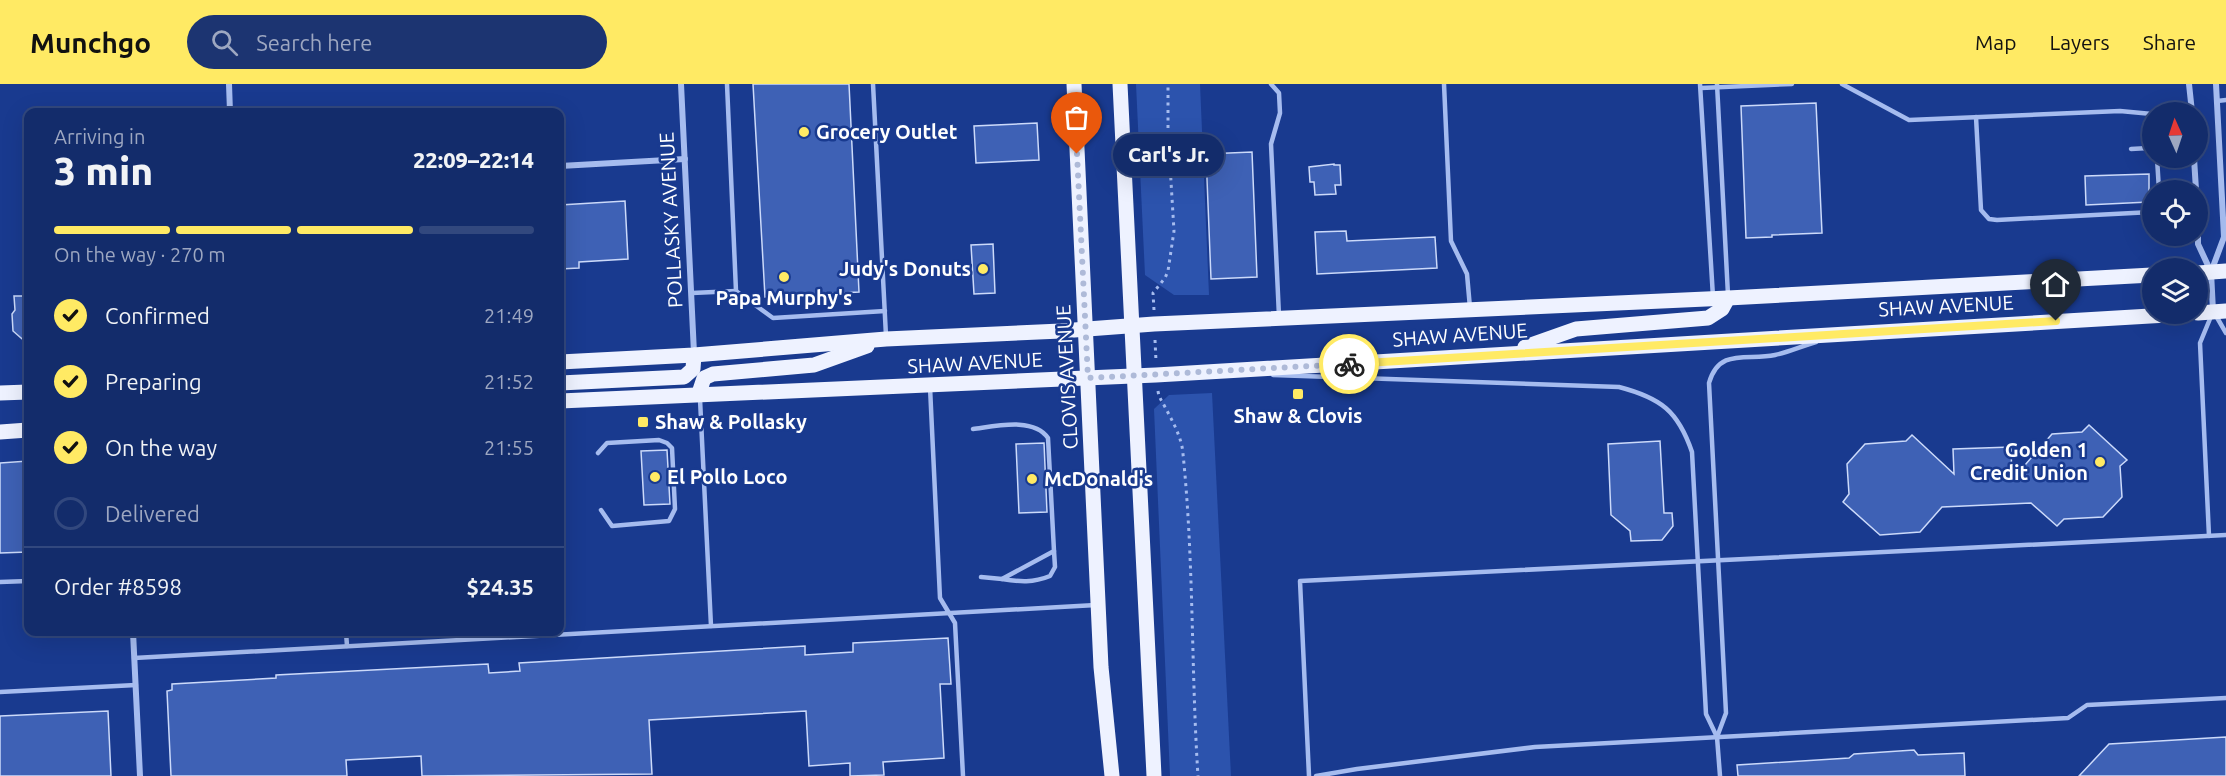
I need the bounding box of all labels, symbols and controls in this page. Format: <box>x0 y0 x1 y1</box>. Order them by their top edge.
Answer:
search box <box>187 15 607 69</box>
icon: search <box>208 26 241 59</box>
text: Munchgo <box>30 27 151 58</box>
text: Search here <box>256 30 372 55</box>
text: Map <box>1975 30 2016 54</box>
text: Layers <box>2049 30 2110 54</box>
text: Share <box>2143 30 2196 54</box>
pin <box>1051 92 1102 154</box>
icon: bag <box>1060 101 1093 134</box>
north arrow <box>2142 102 2208 168</box>
map controls <box>2142 102 2208 324</box>
place label: Grocery Outlet <box>816 120 958 143</box>
text: Arriving in <box>54 125 145 148</box>
marker: Grocery Outlet <box>797 125 811 139</box>
street label: POLLASKY AVENUE <box>654 132 687 309</box>
callout: Carl's Jr. <box>1113 133 1224 175</box>
text: Carl's Jr. <box>1128 143 1209 166</box>
text: 22:09–22:14 <box>413 147 534 172</box>
text: 3 min <box>54 149 153 192</box>
button: locate <box>2142 180 2208 246</box>
text: On the way · 270 m <box>54 243 226 266</box>
place label: Judy's Donuts <box>839 257 971 280</box>
button: layers <box>2142 258 2208 324</box>
pin <box>2030 259 2081 321</box>
marker: Judy's Donuts <box>976 262 990 276</box>
icon: home <box>2039 268 2072 301</box>
marker: Papa Murphy's <box>777 270 791 284</box>
place label: Papa Murphy's <box>716 286 852 309</box>
street label: SHAW AVENUE <box>1878 290 2014 321</box>
icon: check <box>54 299 87 332</box>
text: Confirmed <box>105 303 210 328</box>
text: 21:49 <box>484 304 534 327</box>
street label: CLOVIS AVENUE <box>1051 304 1082 450</box>
street label: SHAW AVENUE <box>1392 318 1528 351</box>
courier <box>1319 334 1379 394</box>
street label: SHAW AVENUE <box>907 347 1043 378</box>
icon: bike <box>1333 348 1366 381</box>
icon: check <box>54 365 87 398</box>
text: Preparing <box>105 369 202 394</box>
text: 21:52 <box>484 370 534 393</box>
marker: Shaw & Clovis <box>1291 387 1305 401</box>
place label: Shaw & Clovis <box>1233 404 1363 427</box>
place label: Shaw & Pollasky <box>655 410 807 433</box>
marker: Shaw & Pollasky <box>636 415 650 429</box>
icon: check <box>54 431 87 464</box>
text: On the way <box>105 435 217 460</box>
text: 21:55 <box>484 436 534 459</box>
place label: Golden 1 Credit Union <box>1970 438 2088 484</box>
marker: Golden 1 Credit Union <box>2093 455 2107 469</box>
place label: El Pollo Loco <box>667 465 788 488</box>
place label: McDonald's <box>1044 467 1153 490</box>
marker: El Pollo Loco <box>648 470 662 484</box>
marker: McDonald's <box>1025 472 1039 486</box>
text: Delivered <box>105 501 200 526</box>
text: Order #8598 <box>54 574 182 599</box>
text: $24.35 <box>467 574 534 599</box>

